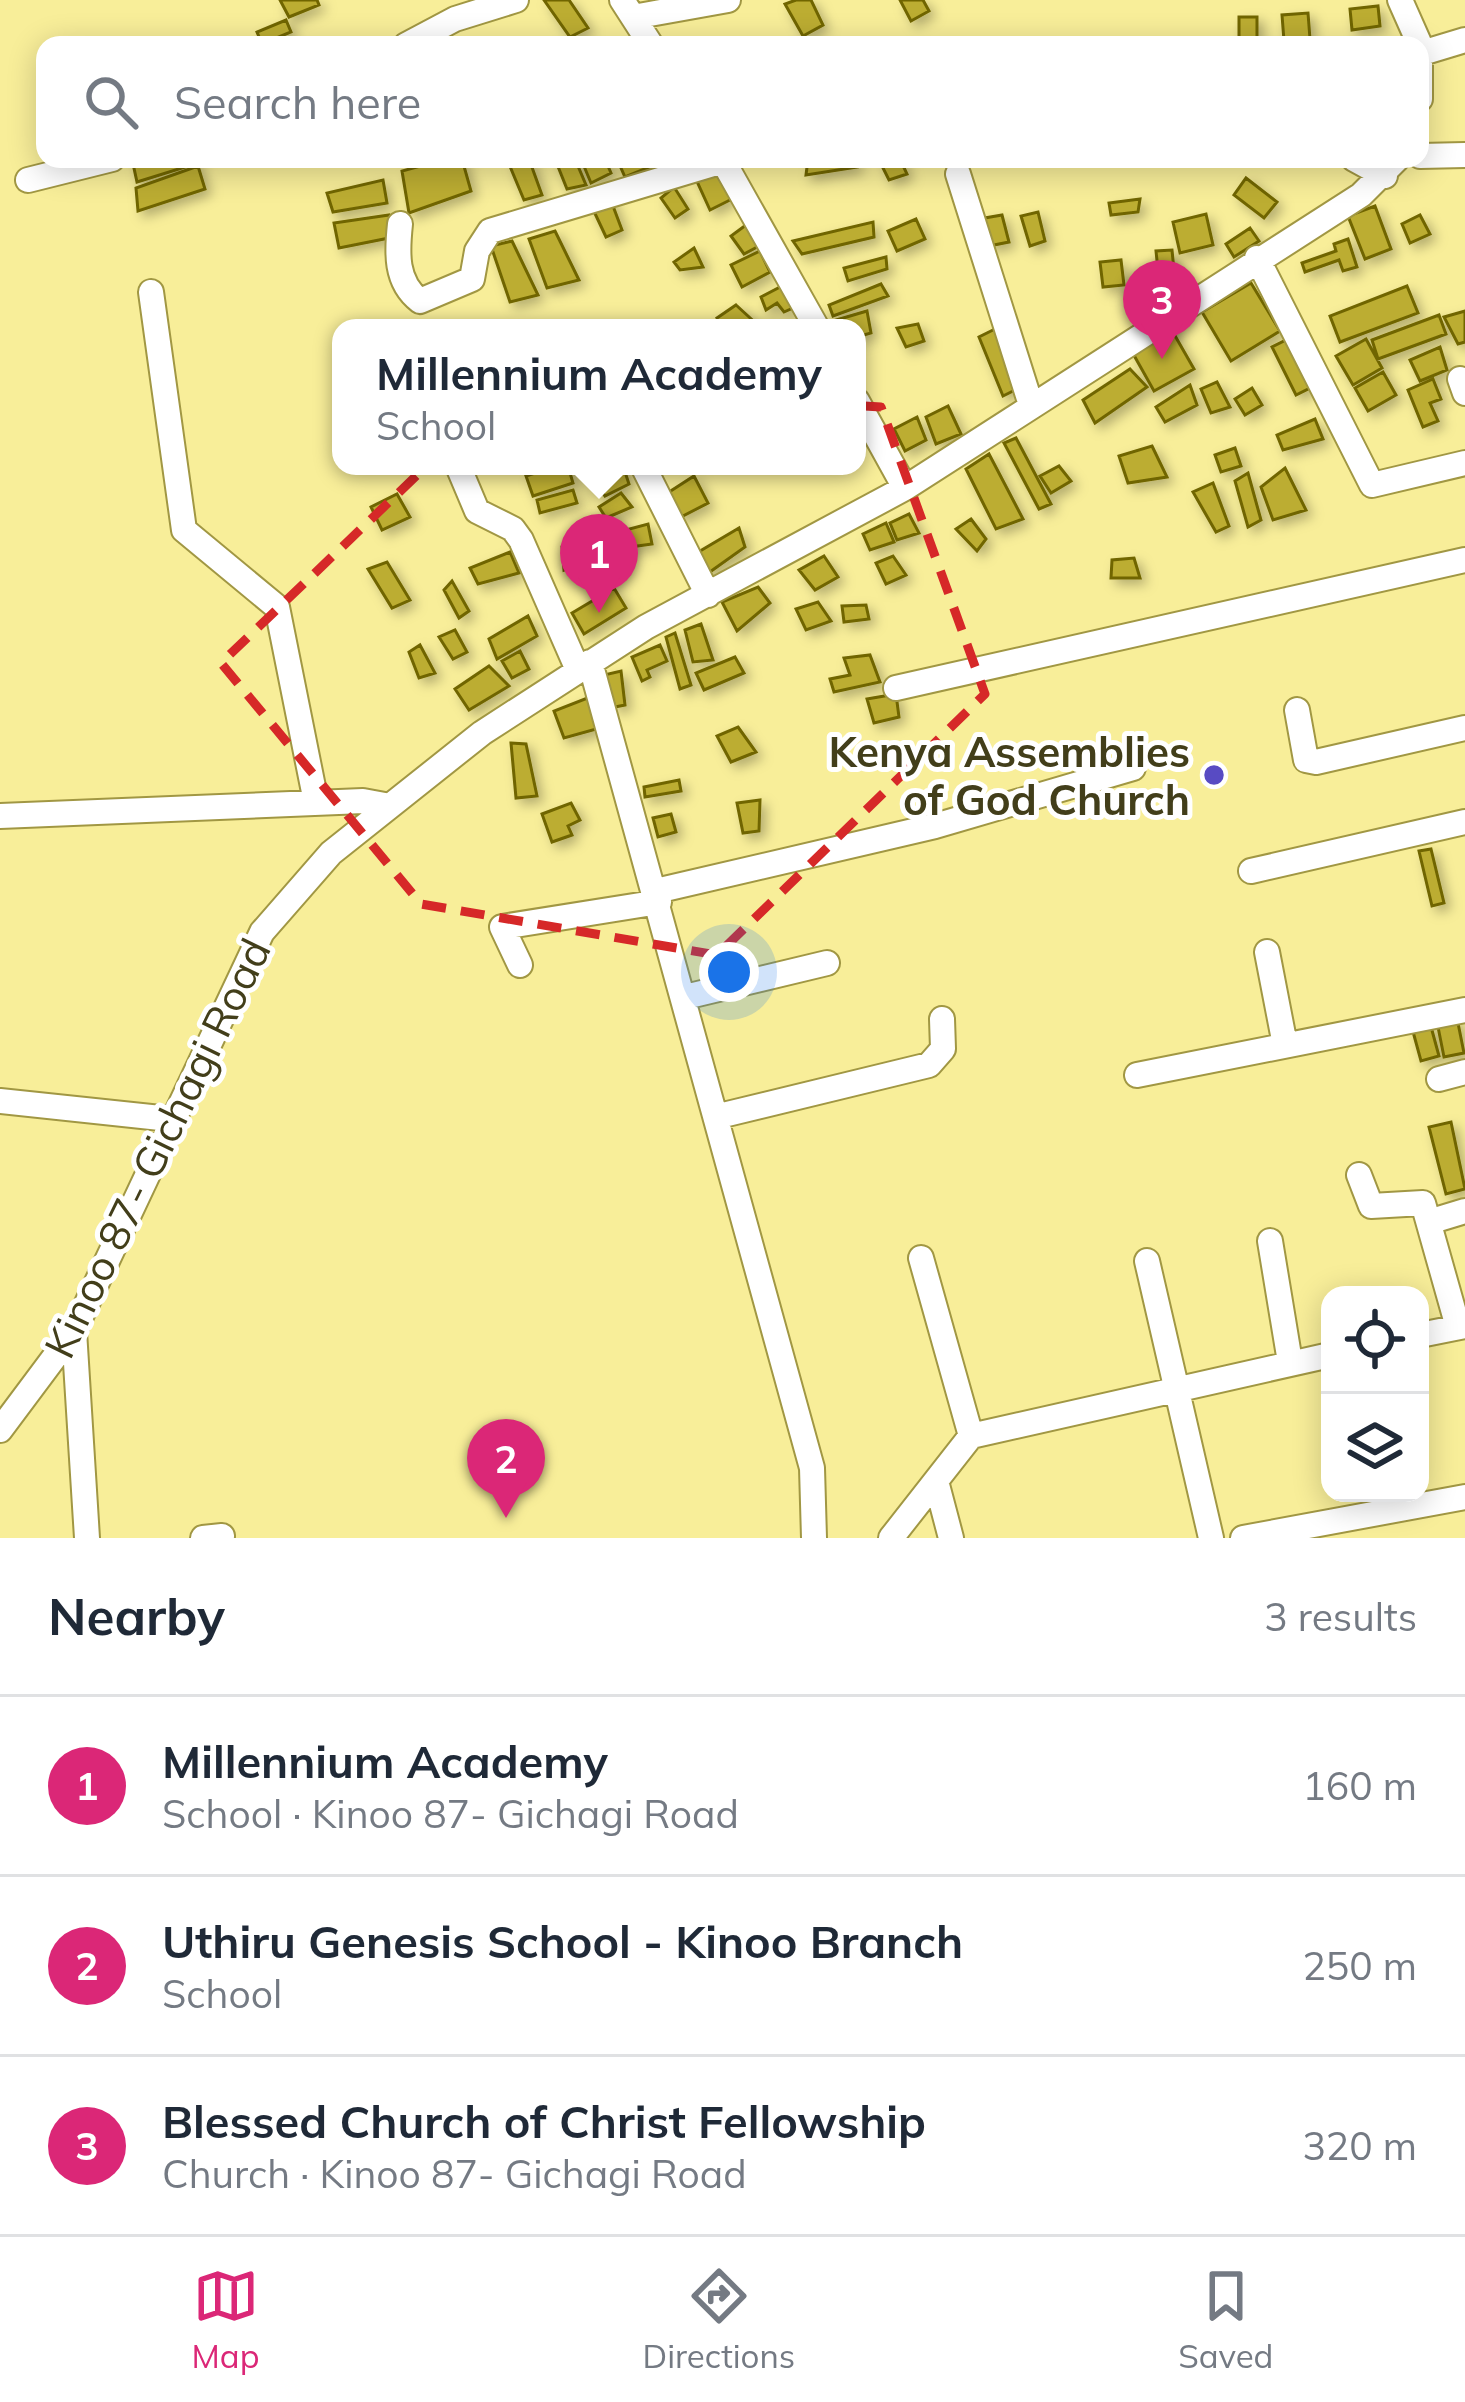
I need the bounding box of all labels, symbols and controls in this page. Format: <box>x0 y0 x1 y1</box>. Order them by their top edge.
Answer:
search box <box>36 36 1429 168</box>
icon: search <box>78 69 144 135</box>
text: Search here <box>174 74 421 130</box>
pin: 3 <box>1123 260 1201 359</box>
popup <box>332 319 866 475</box>
text: Millennium Academy <box>376 345 822 401</box>
text: School <box>376 401 496 450</box>
pin: 1 <box>560 514 638 613</box>
place label: Kenya Assemblies of God Church <box>828 725 1190 826</box>
marker: Kenya Assemblies of God Church <box>1201 762 1227 788</box>
street label: Kinoo 87- Gichagi Road <box>32 930 282 1366</box>
your location <box>699 942 759 1002</box>
map controls <box>1321 1286 1429 1502</box>
button: locate <box>1321 1286 1429 1394</box>
button: layers <box>1321 1394 1429 1502</box>
pin: 2 <box>467 1419 545 1518</box>
text: Nearby <box>48 1584 225 1648</box>
text: 3 results <box>1264 1592 1417 1641</box>
text: Millennium Academy <box>162 1733 608 1789</box>
text: 1 <box>75 1761 99 1810</box>
text: 160 m <box>1302 1761 1417 1810</box>
text: School · Kinoo 87- Gichagi Road <box>162 1789 739 1838</box>
text: Uthiru Genesis School - Kinoo Branch <box>162 1913 963 1969</box>
text: 2 <box>75 1941 99 1990</box>
text: 250 m <box>1302 1941 1417 1990</box>
text: School <box>162 1969 282 2018</box>
text: Blessed Church of Christ Fellowship <box>162 2093 926 2149</box>
text: 3 <box>75 2121 99 2170</box>
text: 320 m <box>1302 2121 1417 2170</box>
text: Church · Kinoo 87- Gichagi Road <box>162 2149 747 2198</box>
tab: Map <box>192 2263 259 2376</box>
tab: Directions <box>643 2263 795 2376</box>
tab: Saved <box>1178 2263 1273 2376</box>

